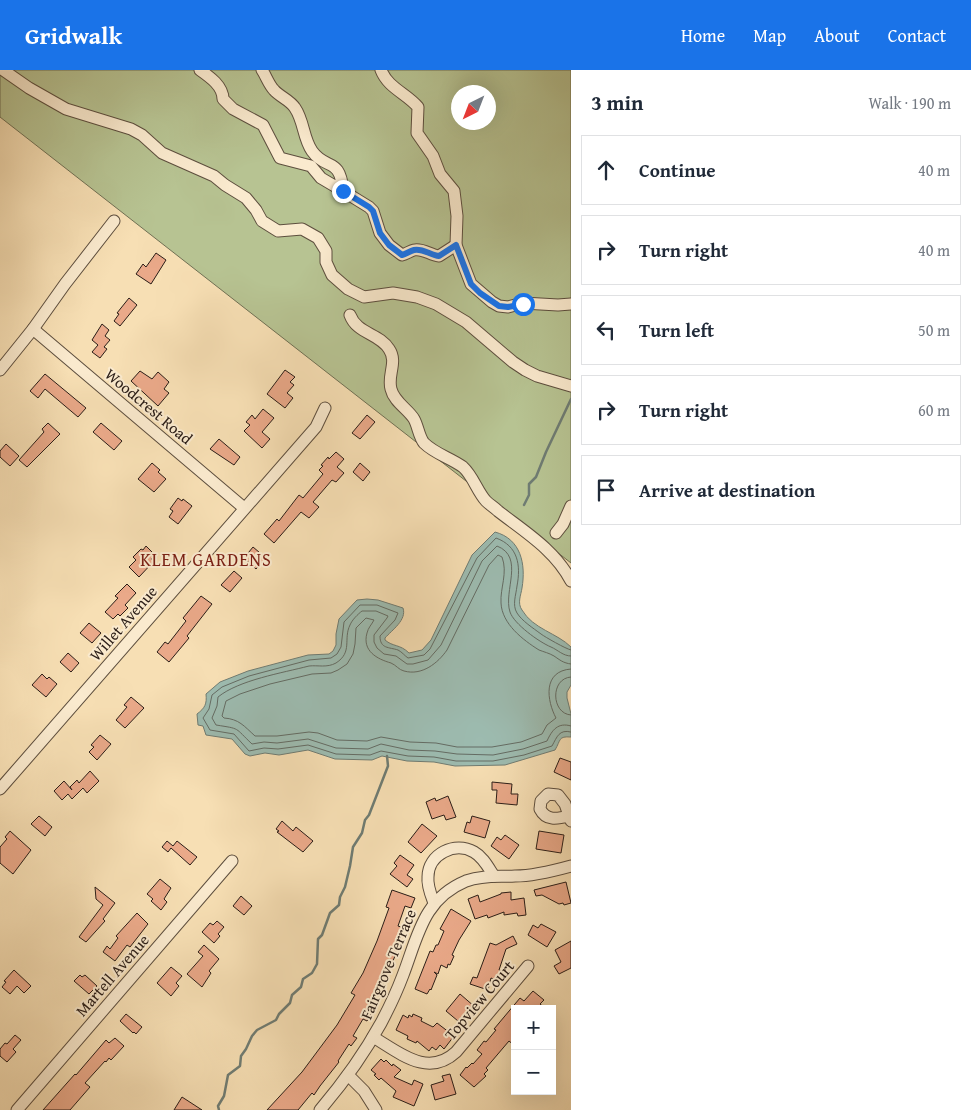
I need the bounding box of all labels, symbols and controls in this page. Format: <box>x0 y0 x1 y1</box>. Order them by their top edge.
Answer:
text: Gridwalk <box>25 18 122 53</box>
text: Home <box>681 22 725 49</box>
text: Map <box>753 22 786 49</box>
text: About <box>814 22 860 49</box>
text: Contact <box>888 22 946 49</box>
north arrow <box>451 85 496 130</box>
text: 3 min <box>591 87 643 118</box>
text: Walk · 190 m <box>868 91 951 115</box>
icon: ahead <box>592 156 620 184</box>
text: Continue <box>639 156 716 184</box>
text: 40 m <box>918 158 950 182</box>
route end <box>332 180 355 203</box>
icon: right <box>592 236 620 264</box>
text: Turn right <box>639 236 728 264</box>
text: 40 m <box>918 238 950 262</box>
route start <box>512 293 535 316</box>
icon: left <box>592 316 620 344</box>
text: Turn left <box>639 316 714 344</box>
text: 50 m <box>918 318 950 342</box>
street label: Woodcrest Road <box>100 362 198 450</box>
icon: right <box>592 396 620 424</box>
text: Turn right <box>639 396 728 424</box>
text: 60 m <box>918 398 950 422</box>
icon: arrive <box>592 476 620 504</box>
text: Arrive at destination <box>639 476 815 504</box>
district label: KLEM GARDENS <box>140 546 272 573</box>
street label: Willet Avenue <box>83 580 163 666</box>
street label: Fairgrove Terrace <box>354 905 422 1023</box>
street label: Martell Avenue <box>69 929 155 1021</box>
street label: Topview Court <box>438 955 520 1045</box>
map controls <box>511 1005 556 1095</box>
button: + <box>511 1005 556 1050</box>
button: − <box>511 1050 556 1095</box>

